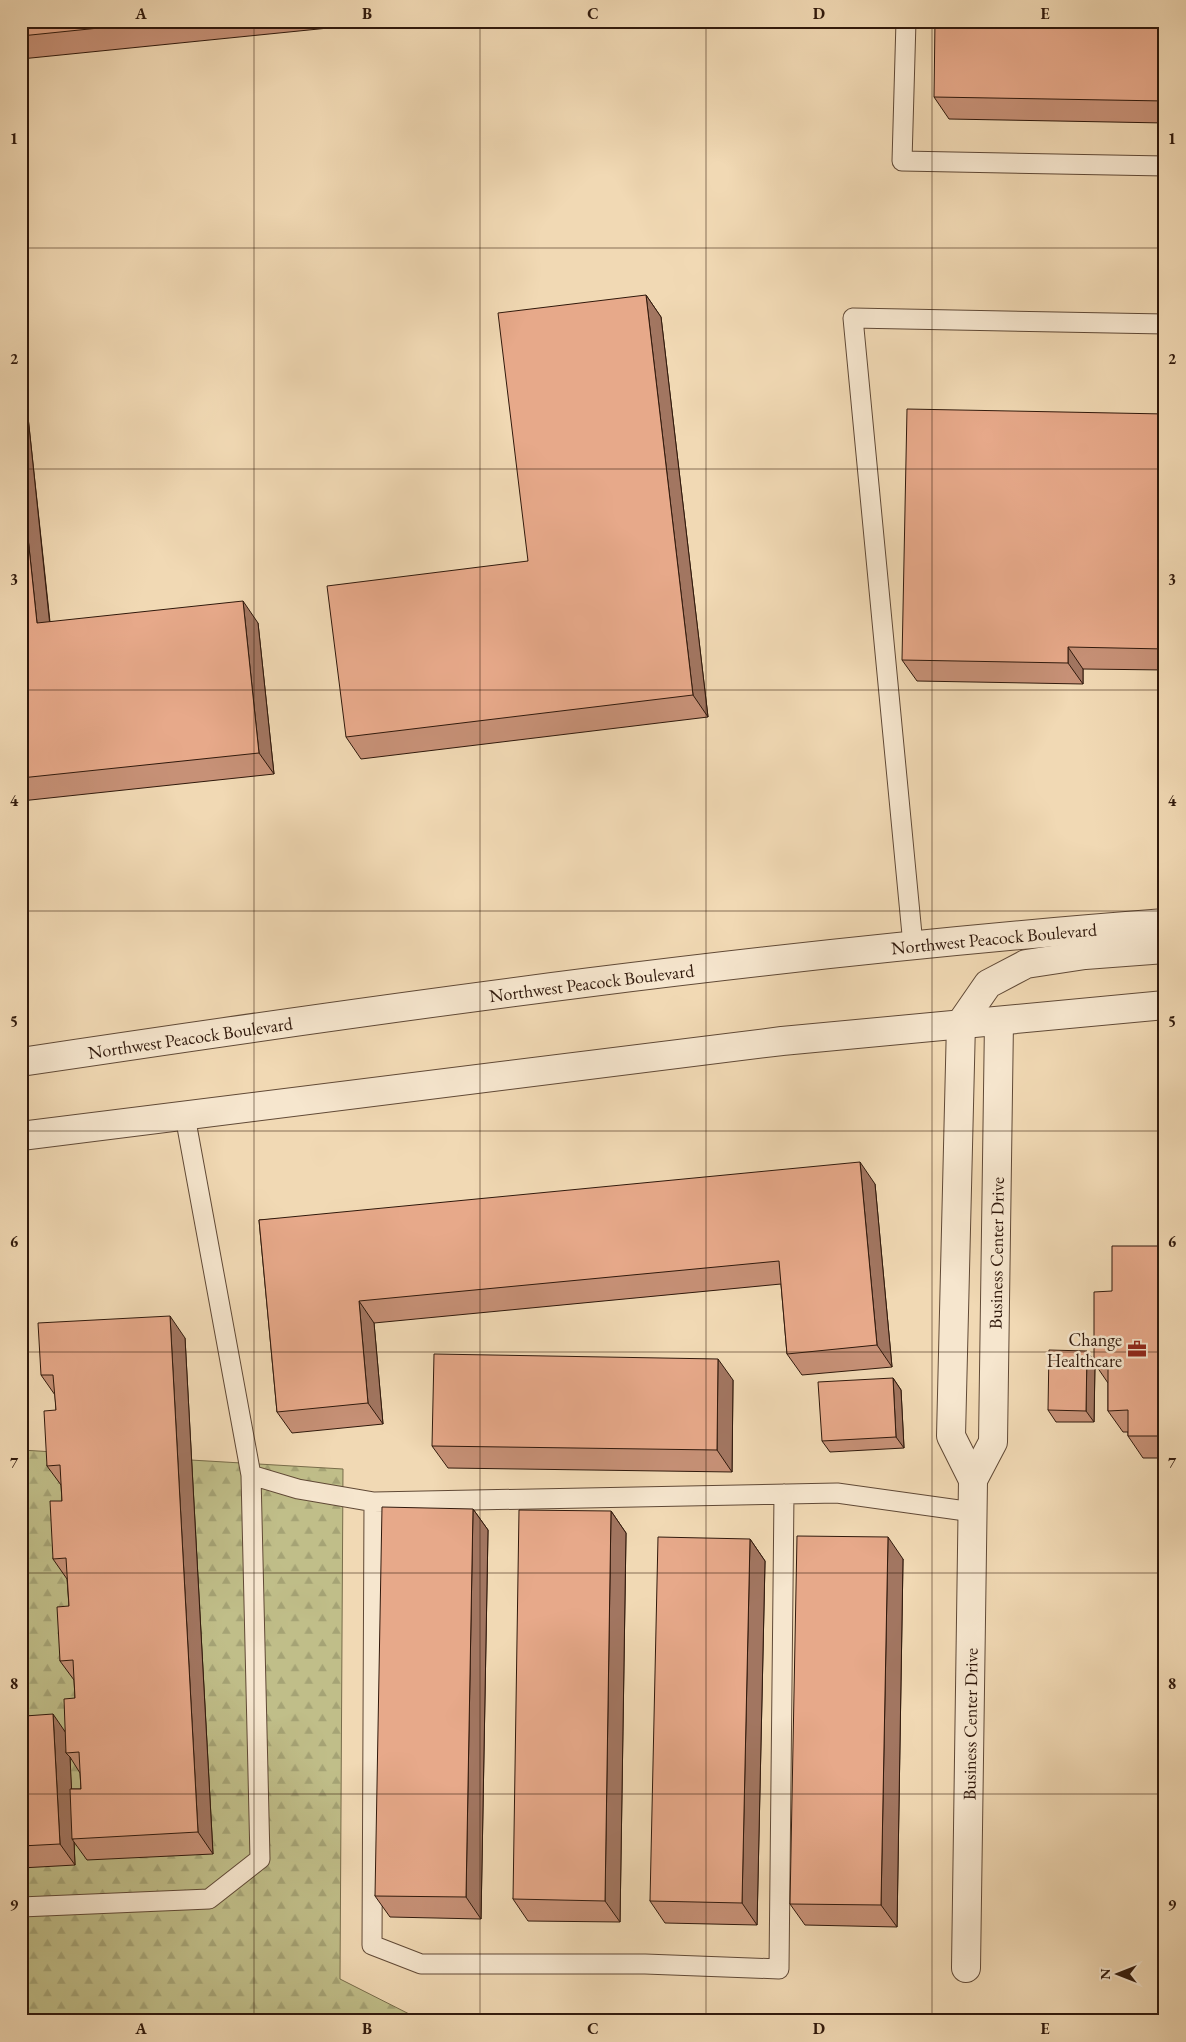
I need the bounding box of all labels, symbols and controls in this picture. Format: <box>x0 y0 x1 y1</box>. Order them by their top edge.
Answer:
text: A <box>134 3 147 24</box>
text: B <box>362 3 372 24</box>
text: C <box>587 3 599 24</box>
text: D <box>813 3 825 24</box>
text: E <box>1040 3 1050 24</box>
text: 1 <box>10 128 18 149</box>
text: 1 <box>1168 128 1176 149</box>
text: 2 <box>10 348 19 369</box>
text: 2 <box>1168 348 1177 369</box>
text: 3 <box>10 569 18 590</box>
text: 3 <box>1168 569 1176 590</box>
text: 4 <box>10 790 19 811</box>
text: 4 <box>1168 790 1177 811</box>
street label: Northwest Peacock Boulevard <box>890 917 1099 959</box>
street label: Northwest Peacock Boulevard <box>487 958 696 1007</box>
text: 5 <box>10 1011 18 1032</box>
street label: Northwest Peacock Boulevard <box>86 1011 295 1063</box>
text: 5 <box>1168 1011 1176 1032</box>
street label: Business Center Drive <box>983 1177 1008 1329</box>
text: 6 <box>10 1231 19 1252</box>
text: 6 <box>1168 1231 1177 1252</box>
place label: Change Healthcare <box>1047 1328 1122 1372</box>
office icon: Change Healthcare <box>1126 1338 1148 1360</box>
text: 7 <box>10 1452 19 1473</box>
text: 7 <box>1168 1452 1177 1473</box>
street label: Business Center Drive <box>957 1648 982 1800</box>
text: 8 <box>10 1673 18 1694</box>
text: 8 <box>1168 1673 1176 1694</box>
text: 9 <box>10 1894 19 1915</box>
text: 9 <box>1168 1894 1177 1915</box>
north arrow <box>1094 1950 1144 2000</box>
text: N <box>1096 1968 1114 1980</box>
text: A <box>134 2018 147 2039</box>
text: B <box>362 2018 372 2039</box>
text: C <box>587 2018 599 2039</box>
text: D <box>813 2018 825 2039</box>
text: E <box>1040 2018 1050 2039</box>

